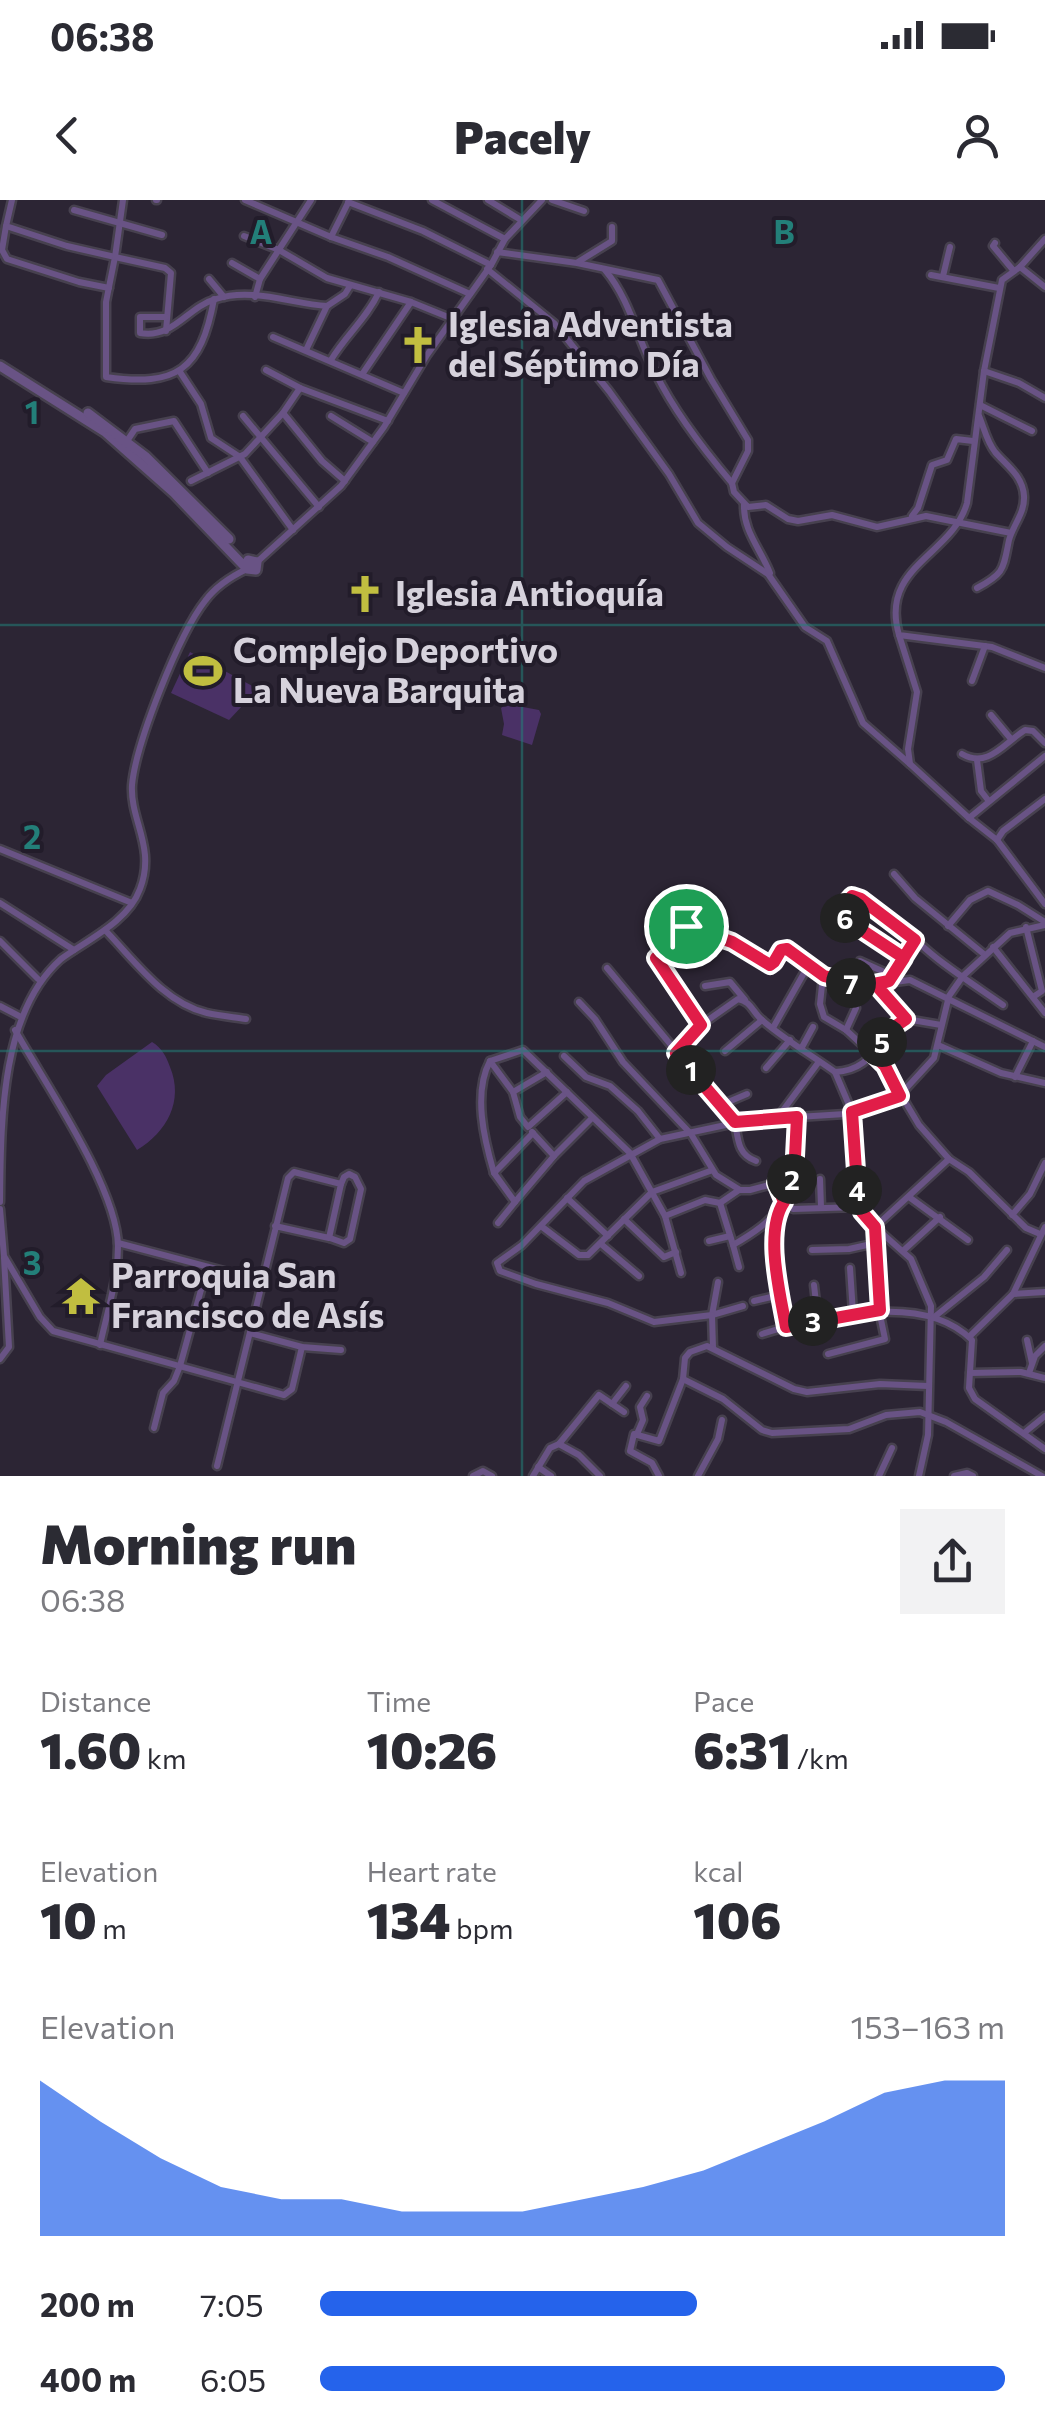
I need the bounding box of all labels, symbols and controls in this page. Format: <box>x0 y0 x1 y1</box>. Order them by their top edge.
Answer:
text: 06:38 <box>50 12 154 59</box>
icon: back <box>40 108 95 163</box>
text: Pacely <box>454 108 591 163</box>
icon: person <box>950 108 1005 163</box>
text: A <box>250 211 273 251</box>
text: B <box>773 211 795 251</box>
place label: Iglesia Adventista del Séptimo Día <box>448 301 733 384</box>
church icon: Iglesia Adventista del Séptimo Día <box>397 324 439 366</box>
text: 1 <box>25 391 39 431</box>
place label: Iglesia Antioquía <box>395 570 664 613</box>
church icon: Iglesia Antioquía <box>344 573 386 615</box>
place label: Complejo Deportivo La Nueva Barquita <box>233 627 558 710</box>
sports icon: Complejo Deportivo La Nueva Barquita <box>182 650 224 692</box>
text: 2 <box>23 816 41 856</box>
pin <box>644 884 729 969</box>
pin: 6 <box>820 893 870 943</box>
icon: arrive <box>659 899 714 954</box>
text: 6 <box>836 901 854 935</box>
pin: 7 <box>826 958 876 1008</box>
text: 7 <box>843 966 859 1000</box>
pin: 5 <box>857 1017 907 1067</box>
text: 5 <box>874 1025 890 1059</box>
pin: 1 <box>666 1045 716 1095</box>
text: 1 <box>685 1053 697 1087</box>
pin: 2 <box>767 1154 817 1204</box>
text: 2 <box>784 1162 800 1196</box>
pin: 4 <box>832 1165 882 1215</box>
text: 4 <box>848 1173 866 1207</box>
text: 3 <box>23 1242 41 1282</box>
place label: Parroquia San Francisco de Asís <box>111 1252 384 1335</box>
temple icon: Parroquia San Francisco de Asís <box>60 1275 102 1317</box>
pin: 3 <box>788 1296 838 1346</box>
text: 3 <box>805 1304 821 1338</box>
text: Morning run <box>40 1508 356 1575</box>
button: share <box>900 1509 1005 1614</box>
text: 06:38 <box>40 1579 126 1619</box>
text: Distance <box>40 1684 151 1718</box>
text: Time <box>367 1684 431 1718</box>
text: Pace <box>693 1684 754 1718</box>
text: 1.60 <box>40 1718 141 1779</box>
text: 10:26 <box>367 1718 497 1779</box>
text: 6:31 <box>693 1718 791 1779</box>
text: km <box>141 1741 186 1775</box>
text: /km <box>791 1741 849 1775</box>
text: Elevation <box>40 1854 158 1888</box>
text: Heart rate <box>367 1854 497 1888</box>
text: kcal <box>693 1854 743 1888</box>
text: 10 <box>40 1888 97 1949</box>
text: 134 <box>367 1888 451 1949</box>
text: 106 <box>693 1888 781 1949</box>
text: m <box>97 1911 127 1945</box>
text: bpm <box>451 1911 513 1945</box>
text: Elevation <box>40 2006 175 2046</box>
text: 153–163 m <box>851 2006 1005 2046</box>
text: 200 m <box>40 2284 135 2324</box>
text: 7:05 <box>200 2284 264 2324</box>
text: 400 m <box>40 2359 136 2399</box>
text: 6:05 <box>200 2359 266 2399</box>

